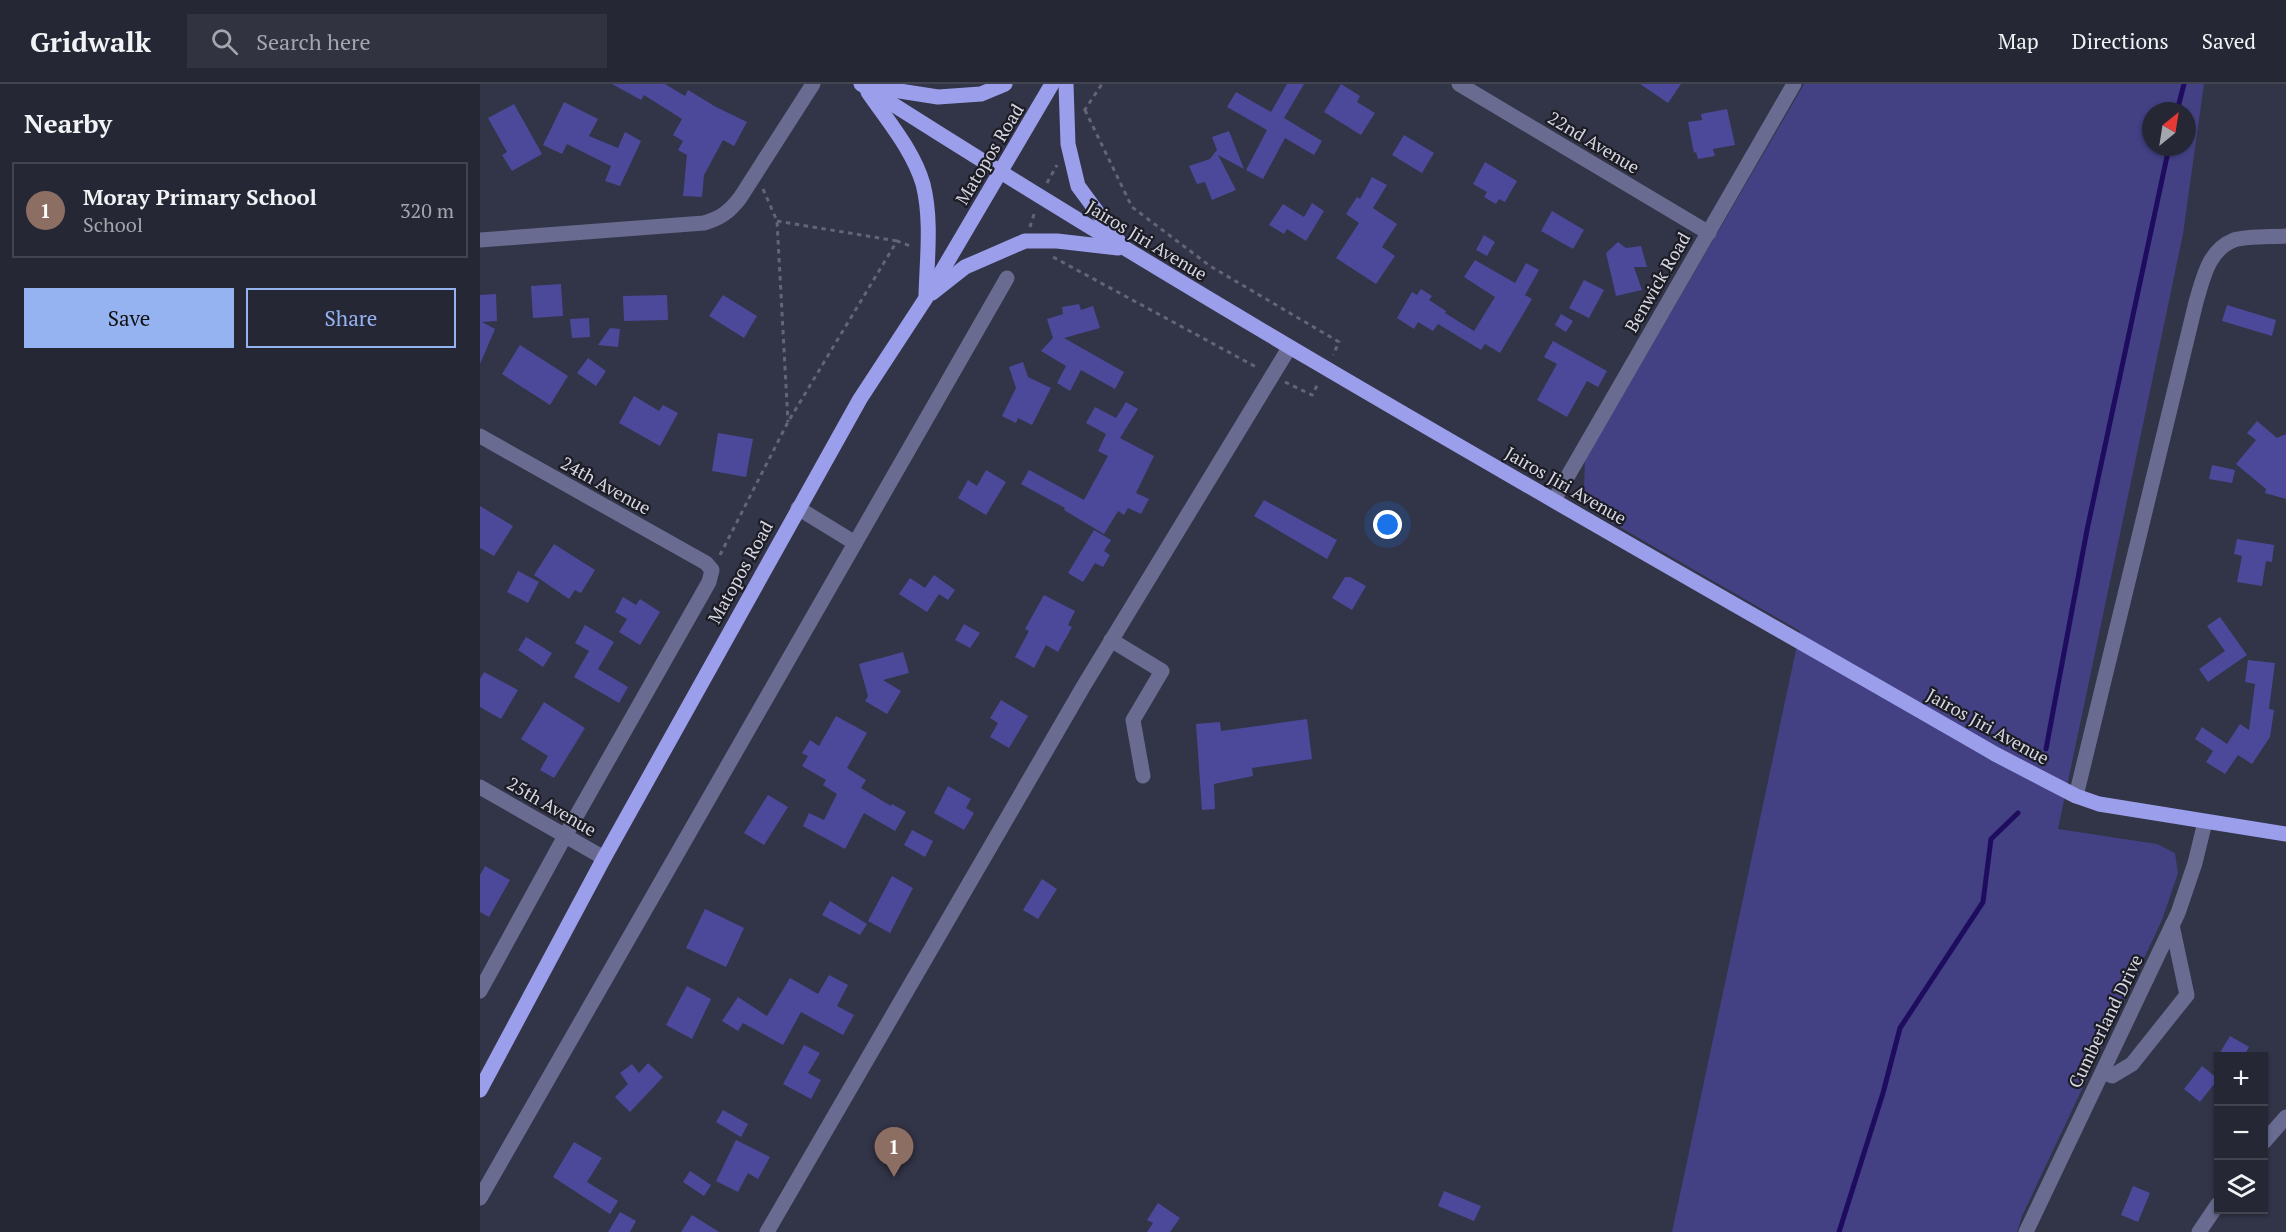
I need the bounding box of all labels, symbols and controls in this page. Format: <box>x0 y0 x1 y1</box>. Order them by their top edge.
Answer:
search box <box>187 14 607 68</box>
text: Gridwalk <box>30 23 151 60</box>
icon: search <box>208 25 241 58</box>
text: Search here <box>256 27 371 56</box>
text: Map <box>1998 27 2039 55</box>
text: Directions <box>2072 27 2169 55</box>
text: Saved <box>2202 27 2256 55</box>
street label: Matopos Road <box>949 99 1029 209</box>
north arrow <box>2142 102 2196 156</box>
street label: 22nd Avenue <box>1544 105 1644 179</box>
text: Nearby <box>24 106 112 140</box>
text: Moray Primary School <box>83 182 317 211</box>
street label: Jairos Jiri Avenue <box>1082 195 1212 285</box>
text: 1 <box>40 197 51 224</box>
text: 320 m <box>400 197 454 224</box>
text: School <box>83 211 143 238</box>
street label: Benwick Road <box>1619 228 1695 336</box>
button: Save <box>24 288 234 348</box>
button: Share <box>246 288 456 348</box>
street label: Jairos Jiri Avenue <box>1501 440 1631 530</box>
street label: 24th Avenue <box>557 450 655 520</box>
your location <box>1373 510 1402 539</box>
street label: Matopos Road <box>702 516 778 628</box>
street label: Jairos Jiri Avenue <box>1922 682 2054 770</box>
street label: 25th Avenue <box>503 771 601 841</box>
street label: Cumberland Drive <box>2062 950 2148 1092</box>
map controls <box>2214 1052 2268 1214</box>
button: + <box>2214 1052 2268 1106</box>
button: − <box>2214 1106 2268 1160</box>
pin: 1 <box>874 1128 914 1177</box>
button: layers <box>2214 1160 2268 1214</box>

